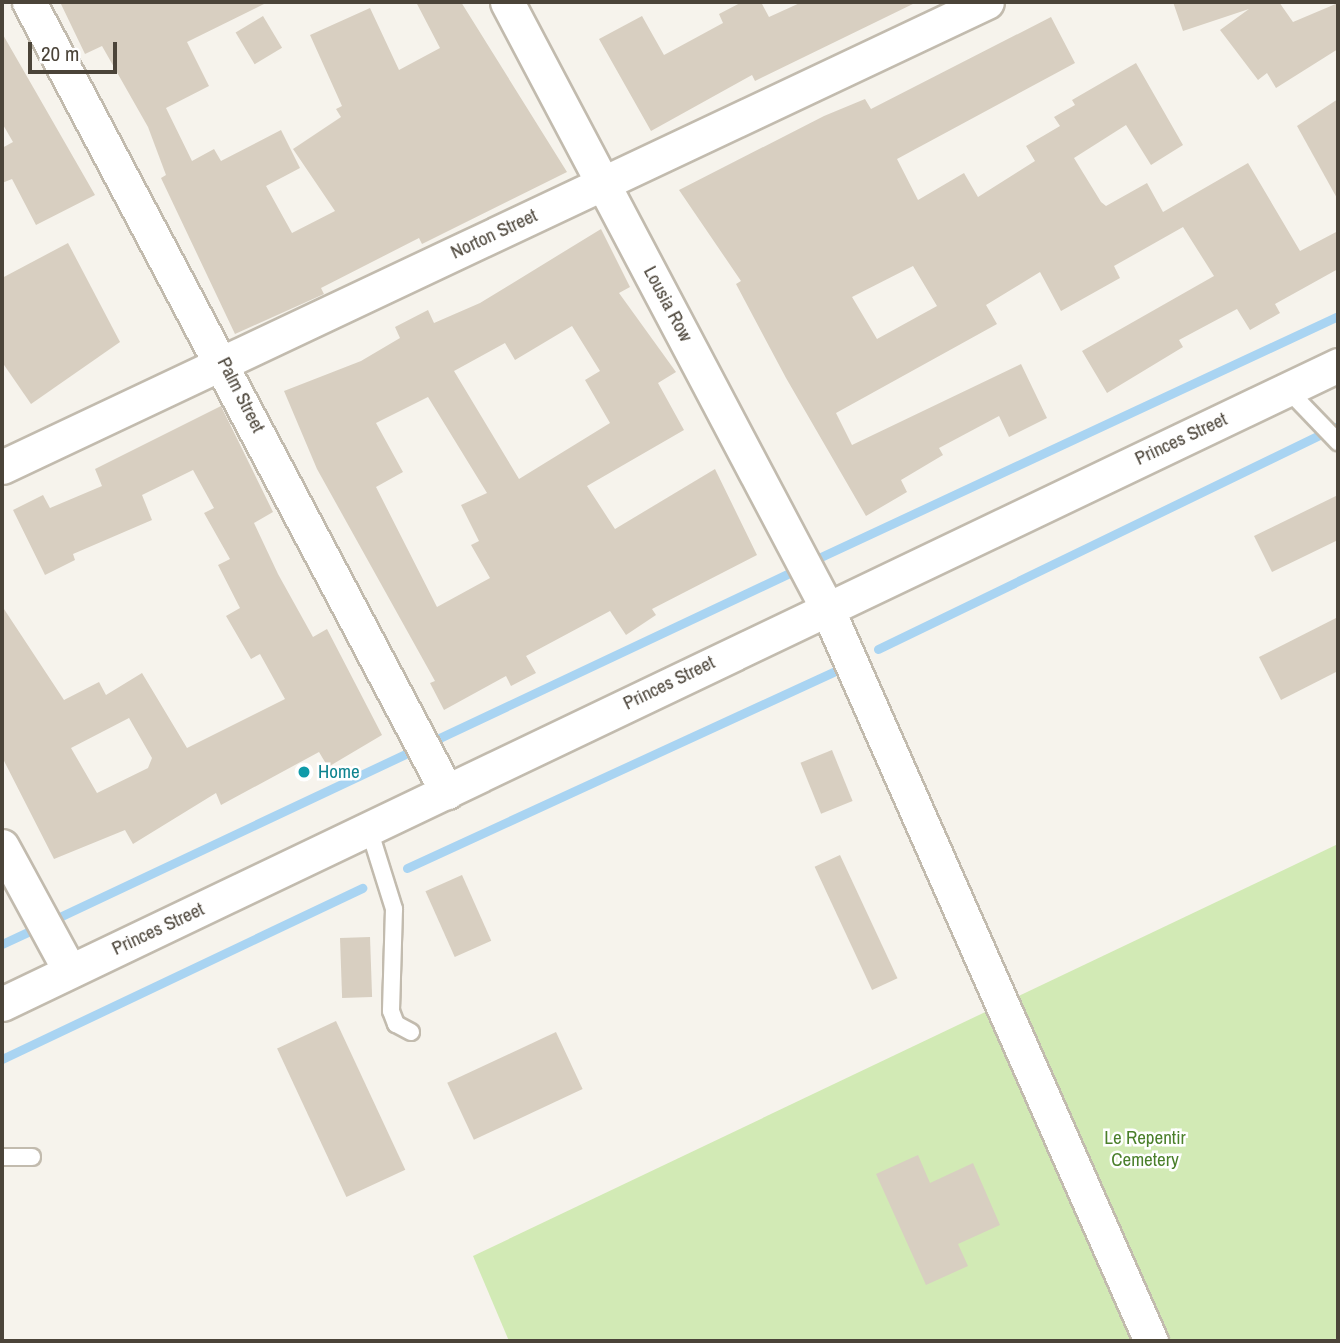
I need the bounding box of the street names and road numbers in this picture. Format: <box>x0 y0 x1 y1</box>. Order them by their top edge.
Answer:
street label: Norton Street <box>447 204 541 264</box>
street label: Lousia Row <box>639 262 697 346</box>
street label: Palm Street <box>212 354 270 436</box>
street label: Princes Street <box>1131 408 1231 470</box>
street label: Princes Street <box>620 651 718 715</box>
street label: Princes Street <box>108 898 208 960</box>

